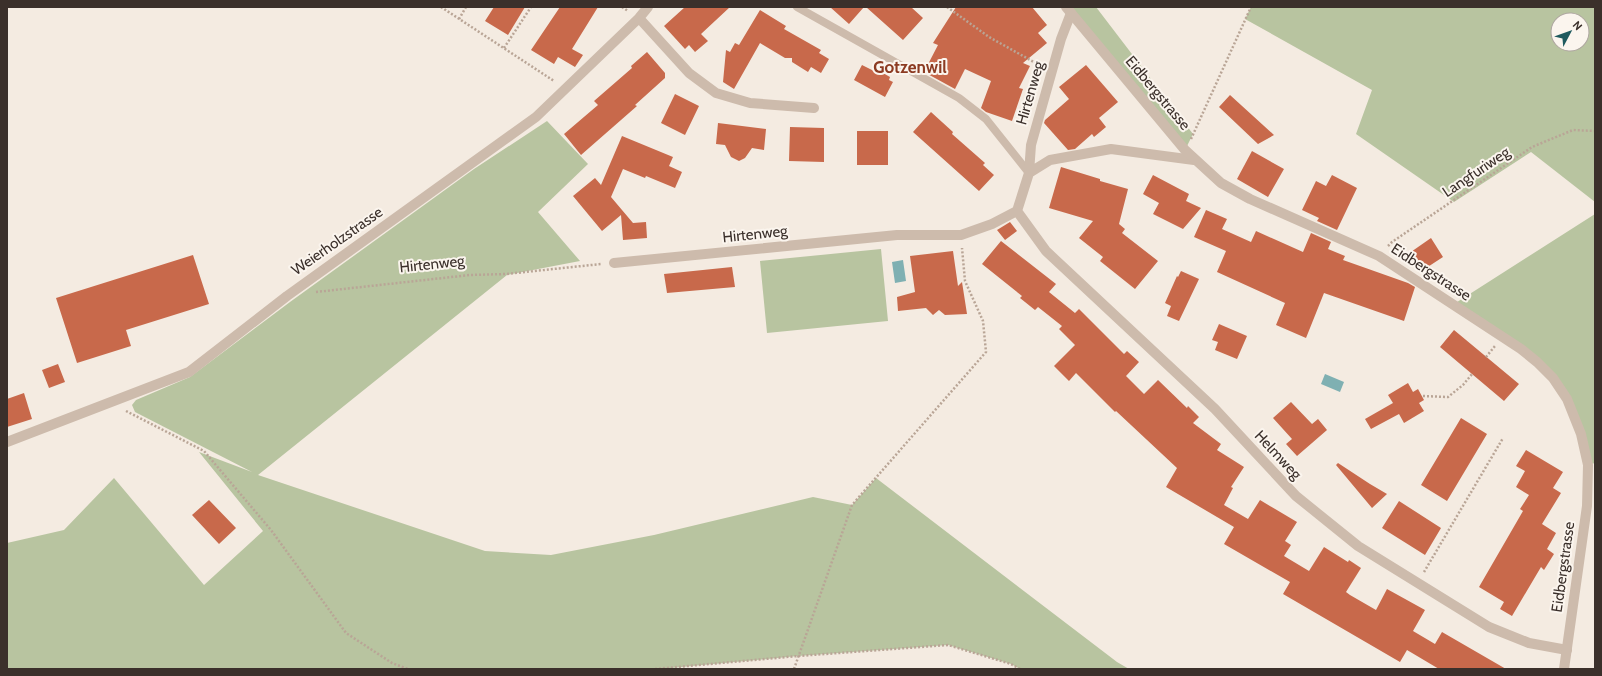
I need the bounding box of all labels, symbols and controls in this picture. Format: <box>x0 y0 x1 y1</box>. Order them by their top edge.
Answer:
north arrow <box>1550 12 1590 52</box>
text: N <box>1570 18 1585 33</box>
street label: Eidbergstrasse <box>1122 52 1194 134</box>
district label: Gotzenwil <box>873 57 947 77</box>
street label: Hirtenweg <box>1012 59 1048 127</box>
street label: Langfuriweg <box>1439 143 1513 201</box>
street label: Weierholzstrasse <box>288 203 386 279</box>
street label: Hirtenweg <box>722 222 789 246</box>
street label: Eidbergstrasse <box>1388 240 1475 305</box>
street label: Hirtenweg <box>399 252 466 276</box>
street label: Helmweg <box>1251 427 1306 484</box>
street label: Eidbergstrasse <box>1548 520 1578 614</box>

